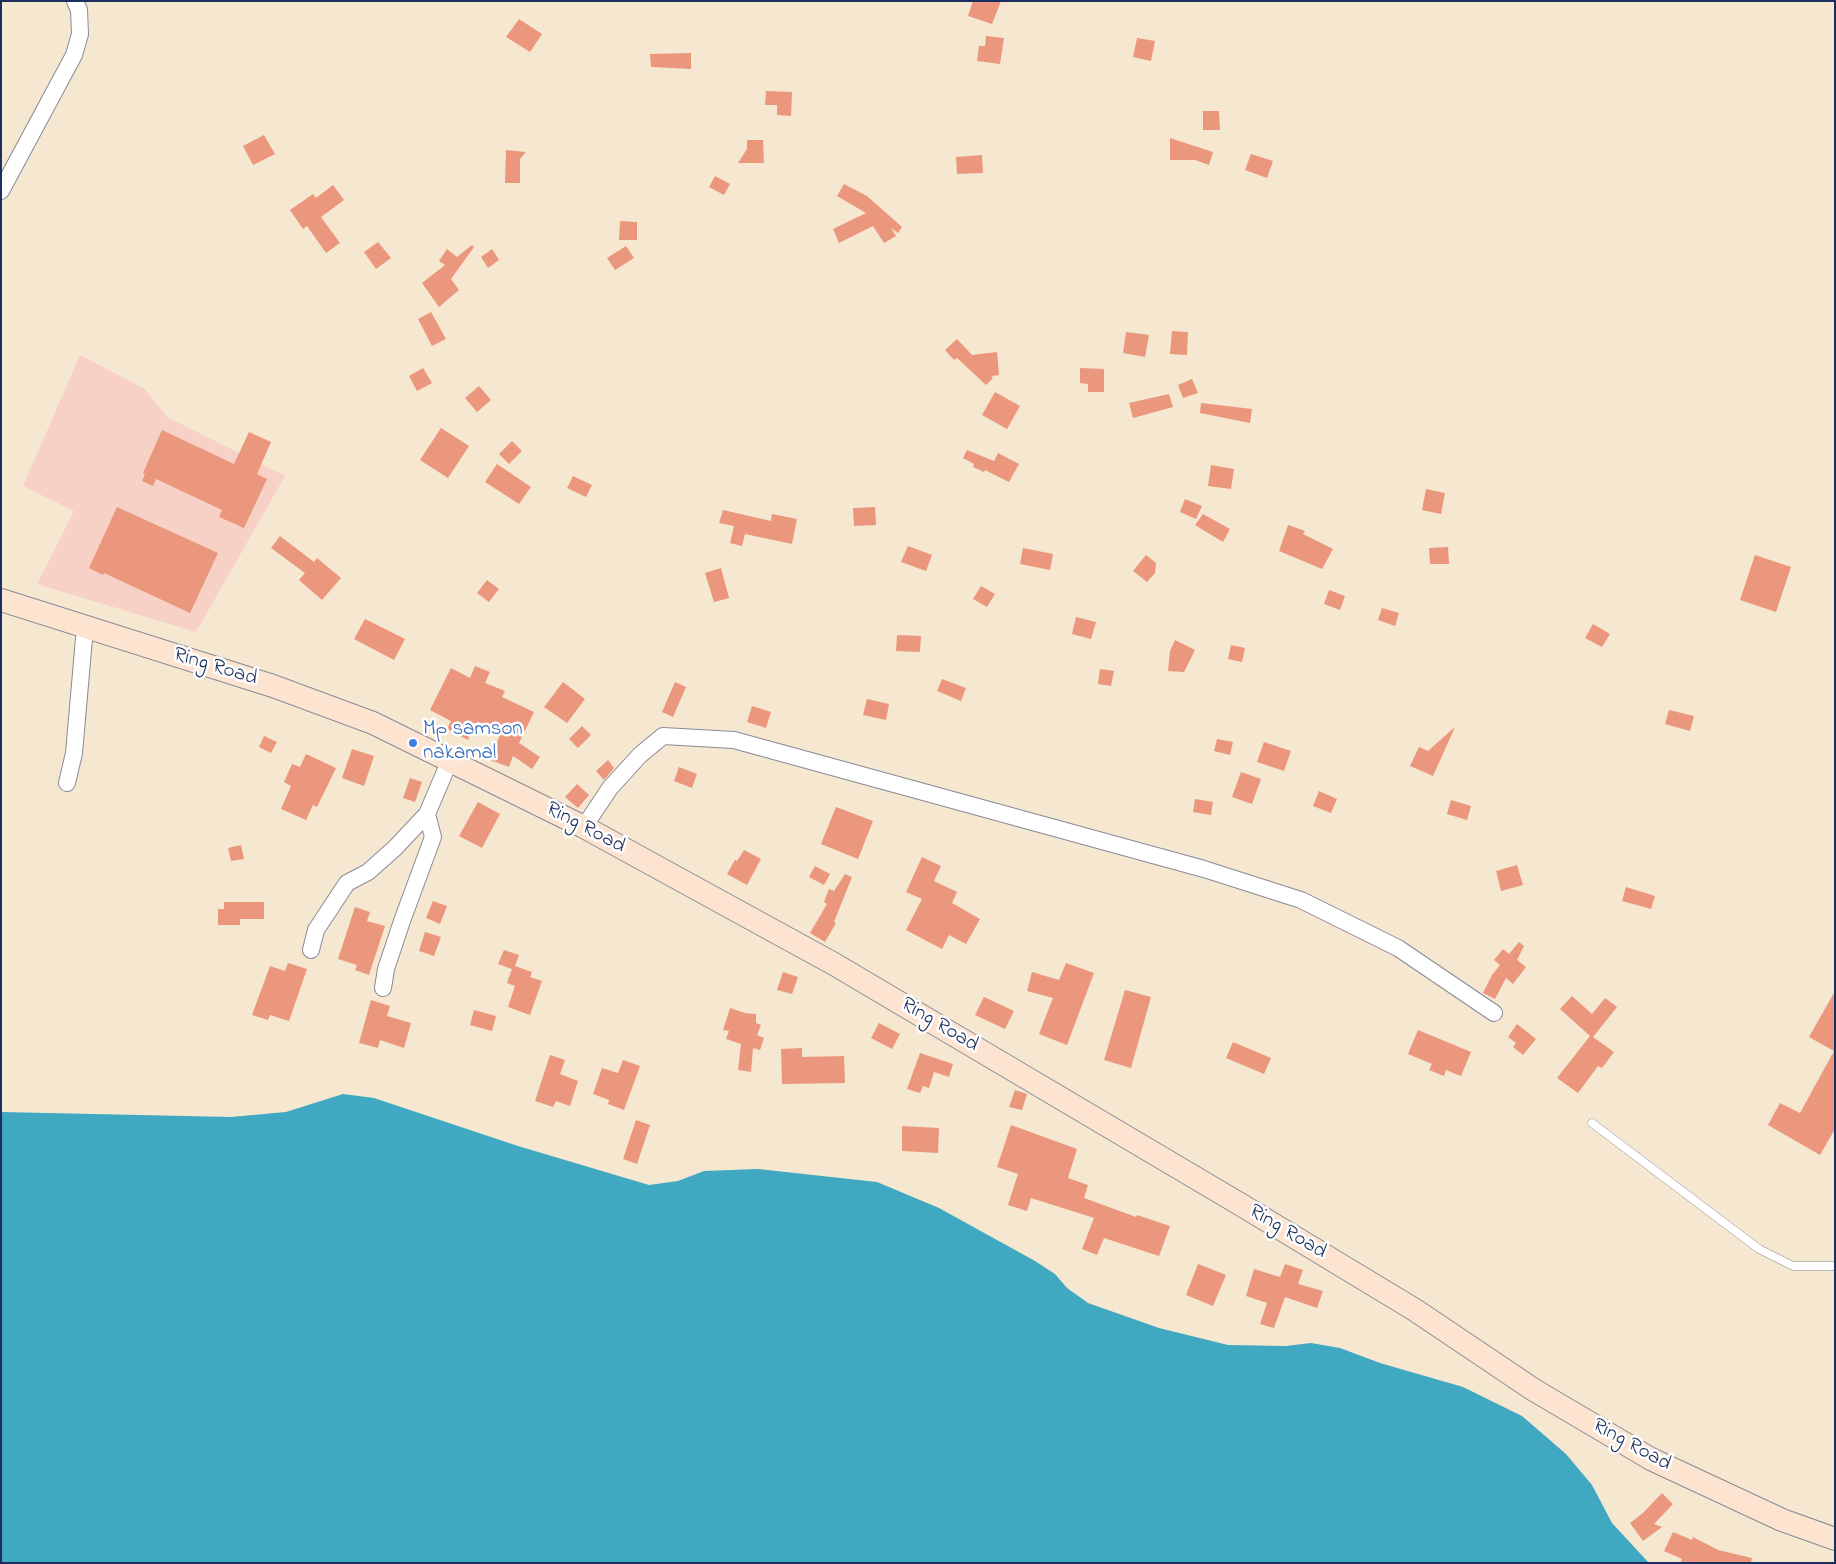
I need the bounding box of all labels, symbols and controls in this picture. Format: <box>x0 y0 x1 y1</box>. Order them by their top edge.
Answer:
street label: Ring Road <box>170 643 260 693</box>
place label: Mp samson nakamal <box>423 718 523 768</box>
marker: Mp samson nakamal <box>407 737 419 749</box>
street label: Ring Road <box>541 798 629 860</box>
street label: Ring Road <box>896 993 982 1059</box>
street label: Ring Road <box>1244 1200 1330 1266</box>
street label: Ring Road <box>1587 1414 1675 1478</box>

